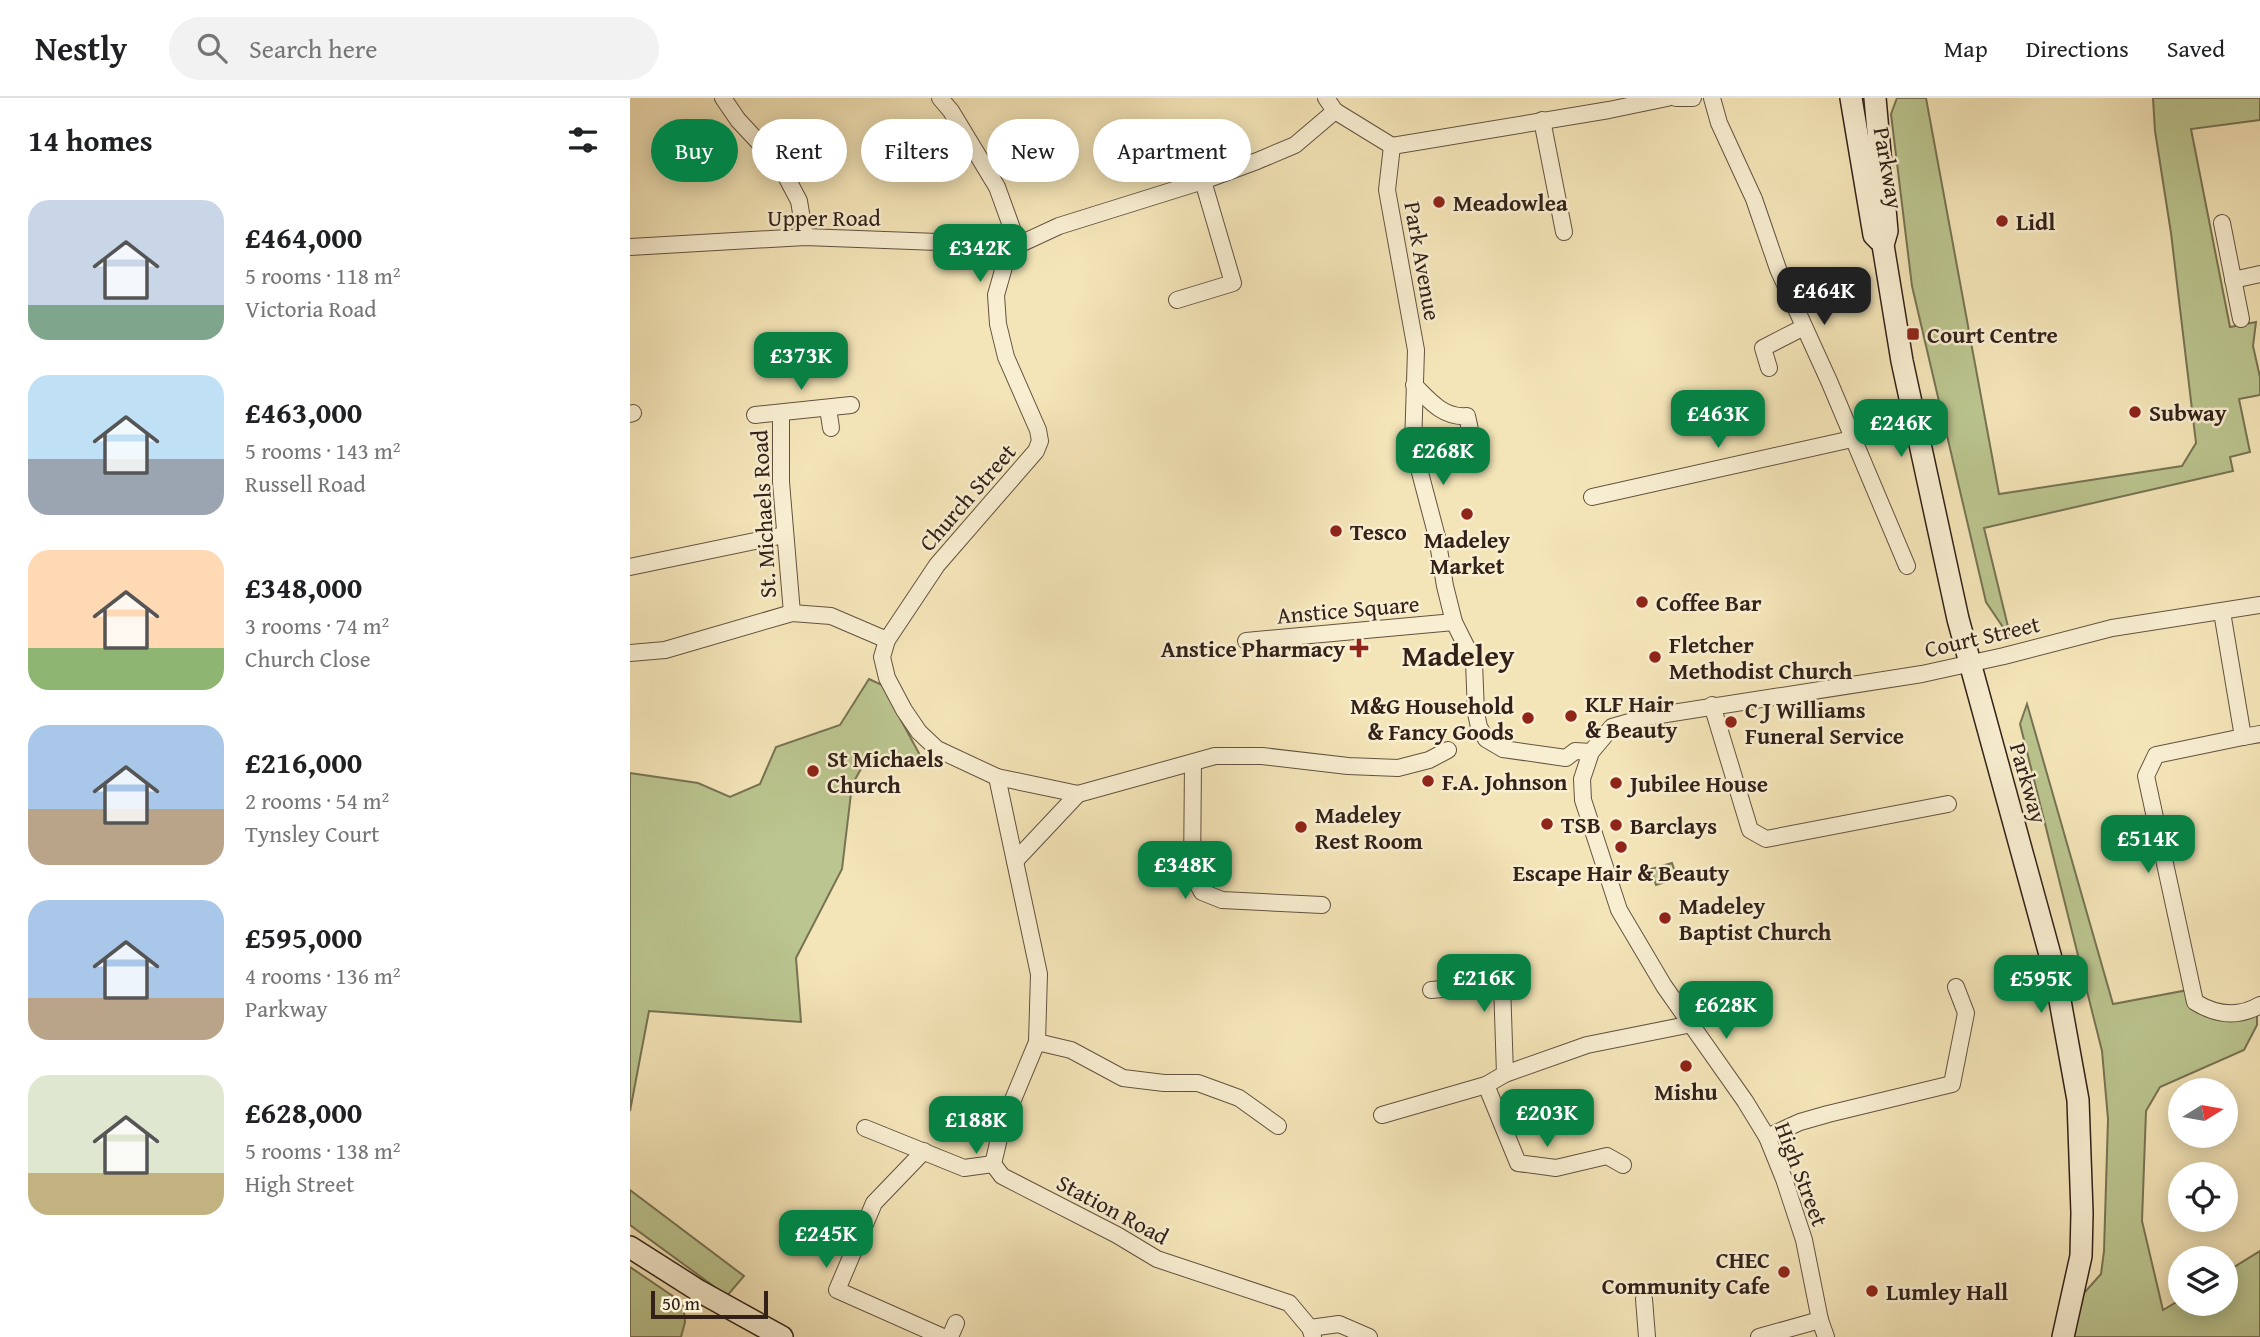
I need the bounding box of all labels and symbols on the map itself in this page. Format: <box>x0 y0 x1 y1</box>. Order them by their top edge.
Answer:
street label: Parkway <box>1866 124 1913 212</box>
place label: Meadowlea <box>1453 186 1568 219</box>
marker: Meadowlea <box>1431 194 1447 210</box>
street label: Park Avenue <box>1396 199 1450 323</box>
street label: Upper Road <box>767 201 881 234</box>
place label: Lidl <box>2016 205 2055 238</box>
marker: Lidl <box>1994 213 2010 229</box>
pin: £342K <box>931 225 1029 284</box>
pin: £464K <box>1775 268 1873 327</box>
place label: Court Centre <box>1927 318 2058 351</box>
marker: Court Centre <box>1905 326 1921 342</box>
pin: £373K <box>752 332 850 392</box>
pin: £463K <box>1669 390 1767 450</box>
place label: Subway <box>2149 396 2227 429</box>
pin: £246K <box>1852 400 1950 459</box>
marker: Subway <box>2127 404 2143 420</box>
street label: St. Michaels Road <box>742 428 784 599</box>
pin: £268K <box>1394 428 1492 487</box>
street label: Church Street <box>911 436 1023 558</box>
marker: Madeley Market <box>1459 506 1475 522</box>
place label: Tesco <box>1350 515 1407 548</box>
marker: Tesco <box>1328 523 1344 539</box>
place label: Madeley Market <box>1424 523 1510 582</box>
street label: Anstice Square <box>1275 586 1421 632</box>
place label: Coffee Bar <box>1656 586 1762 619</box>
marker: Coffee Bar <box>1634 594 1650 610</box>
street label: Court Street <box>1921 607 2043 665</box>
place label: Fletcher Methodist Church <box>1669 628 1853 687</box>
place label: Anstice Pharmacy <box>1161 632 1345 665</box>
district label: Madeley <box>1402 633 1515 677</box>
marker: Anstice Pharmacy <box>1351 640 1367 656</box>
marker: Fletcher Methodist Church <box>1647 649 1663 665</box>
place label: KLF Hair & Beauty <box>1585 687 1677 746</box>
place label: M&G Household & Fancy Goods <box>1350 689 1515 748</box>
place label: C J Williams Funeral Service <box>1745 693 1904 752</box>
marker: KLF Hair & Beauty <box>1563 708 1579 724</box>
marker: M&G Household & Fancy Goods <box>1520 710 1536 726</box>
marker: C J Williams Funeral Service <box>1723 714 1739 730</box>
street label: Parkway <box>2002 739 2056 828</box>
place label: St Michaels Church <box>827 742 944 801</box>
marker: St Michaels Church <box>805 763 821 779</box>
place label: F.A. Johnson <box>1442 765 1568 798</box>
place label: Jubilee House <box>1626 767 1768 800</box>
marker: F.A. Johnson <box>1420 773 1436 789</box>
marker: Jubilee House <box>1608 775 1624 791</box>
place label: Madeley Rest Room <box>1315 798 1423 857</box>
place label: TSB <box>1561 808 1601 841</box>
place label: Barclays <box>1630 809 1717 842</box>
marker: TSB <box>1539 816 1555 832</box>
pin: £514K <box>2099 816 2197 875</box>
marker: Barclays <box>1608 817 1624 833</box>
marker: Madeley Rest Room <box>1293 819 1309 835</box>
marker: Escape Hair & Beauty <box>1613 839 1629 855</box>
pin: £348K <box>1136 842 1234 901</box>
place label: Escape Hair & Beauty <box>1513 856 1730 889</box>
place label: Madeley Baptist Church <box>1679 889 1832 948</box>
marker: Madeley Baptist Church <box>1657 910 1673 926</box>
pin: £216K <box>1435 954 1533 1014</box>
pin: £595K <box>1992 956 2090 1015</box>
pin: £628K <box>1677 982 1775 1041</box>
marker: Mishu <box>1678 1058 1694 1074</box>
place label: Mishu <box>1654 1075 1719 1108</box>
north arrow <box>2168 1078 2238 1148</box>
pin: £203K <box>1498 1090 1596 1149</box>
pin: £188K <box>927 1096 1025 1156</box>
street label: High Street <box>1767 1117 1837 1231</box>
street label: Station Road <box>1051 1166 1176 1253</box>
pin: £245K <box>777 1210 875 1270</box>
place label: CHEC Community Cafe <box>1602 1243 1770 1302</box>
marker: CHEC Community Cafe <box>1776 1264 1792 1280</box>
place label: Lumley Hall <box>1886 1275 2008 1308</box>
marker: Lumley Hall <box>1864 1283 1880 1299</box>
scale bar <box>651 1288 768 1320</box>

